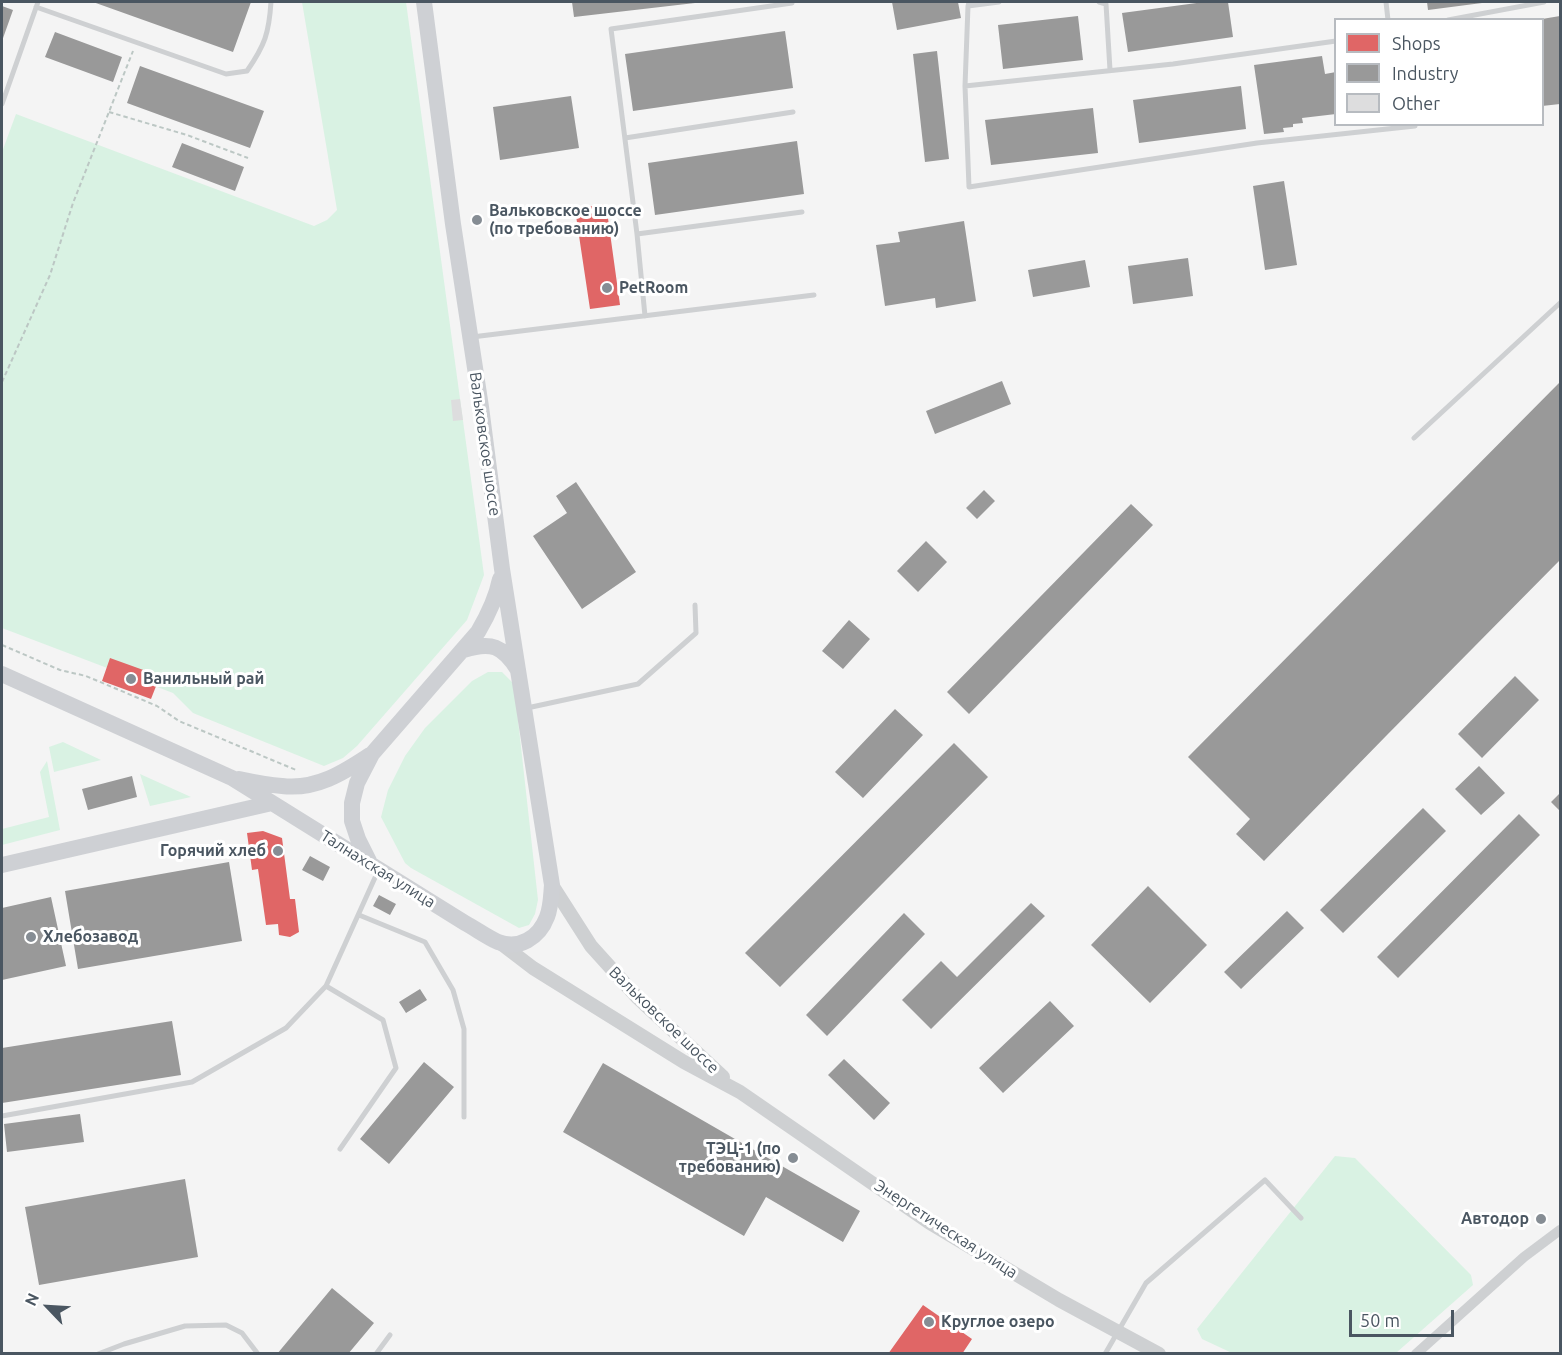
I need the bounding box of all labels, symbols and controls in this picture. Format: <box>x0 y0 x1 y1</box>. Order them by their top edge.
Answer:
legend <box>1334 18 1544 126</box>
text: Shops <box>1392 33 1441 53</box>
text: Industry <box>1392 63 1458 83</box>
text: Other <box>1392 93 1440 113</box>
place label: Вальковское шоссе (по требованию) <box>489 201 642 239</box>
marker: Вальковское шоссе (по требованию) <box>470 213 484 227</box>
place label: PetRoom <box>619 278 688 298</box>
marker: PetRoom <box>600 281 614 295</box>
street label: Вальковское шоссе <box>465 371 505 517</box>
place label: Ванильный рай <box>143 669 264 689</box>
marker: Ванильный рай <box>124 672 138 686</box>
street label: Талнахская улица <box>317 826 439 912</box>
place label: Горячий хлеб <box>160 841 266 861</box>
marker: Горячий хлеб <box>271 844 285 858</box>
place label: Хлебозавод <box>43 927 138 947</box>
marker: Хлебозавод <box>24 930 38 944</box>
street label: Вальковское шоссе <box>605 963 723 1077</box>
place label: ТЭЦ-1 (по требованию) <box>679 1139 781 1177</box>
marker: ТЭЦ-1 (по требованию) <box>786 1151 800 1165</box>
street label: Энергетическая улица <box>871 1176 1021 1282</box>
place label: Автодор <box>1461 1209 1529 1229</box>
marker: Автодор <box>1534 1212 1548 1226</box>
north arrow <box>18 1277 78 1337</box>
text: N <box>21 1290 42 1309</box>
scale bar <box>1352 1298 1457 1336</box>
text: 50 m <box>1360 1310 1400 1330</box>
place label: Круглое озеро <box>941 1312 1055 1332</box>
marker: Круглое озеро <box>922 1315 936 1329</box>

